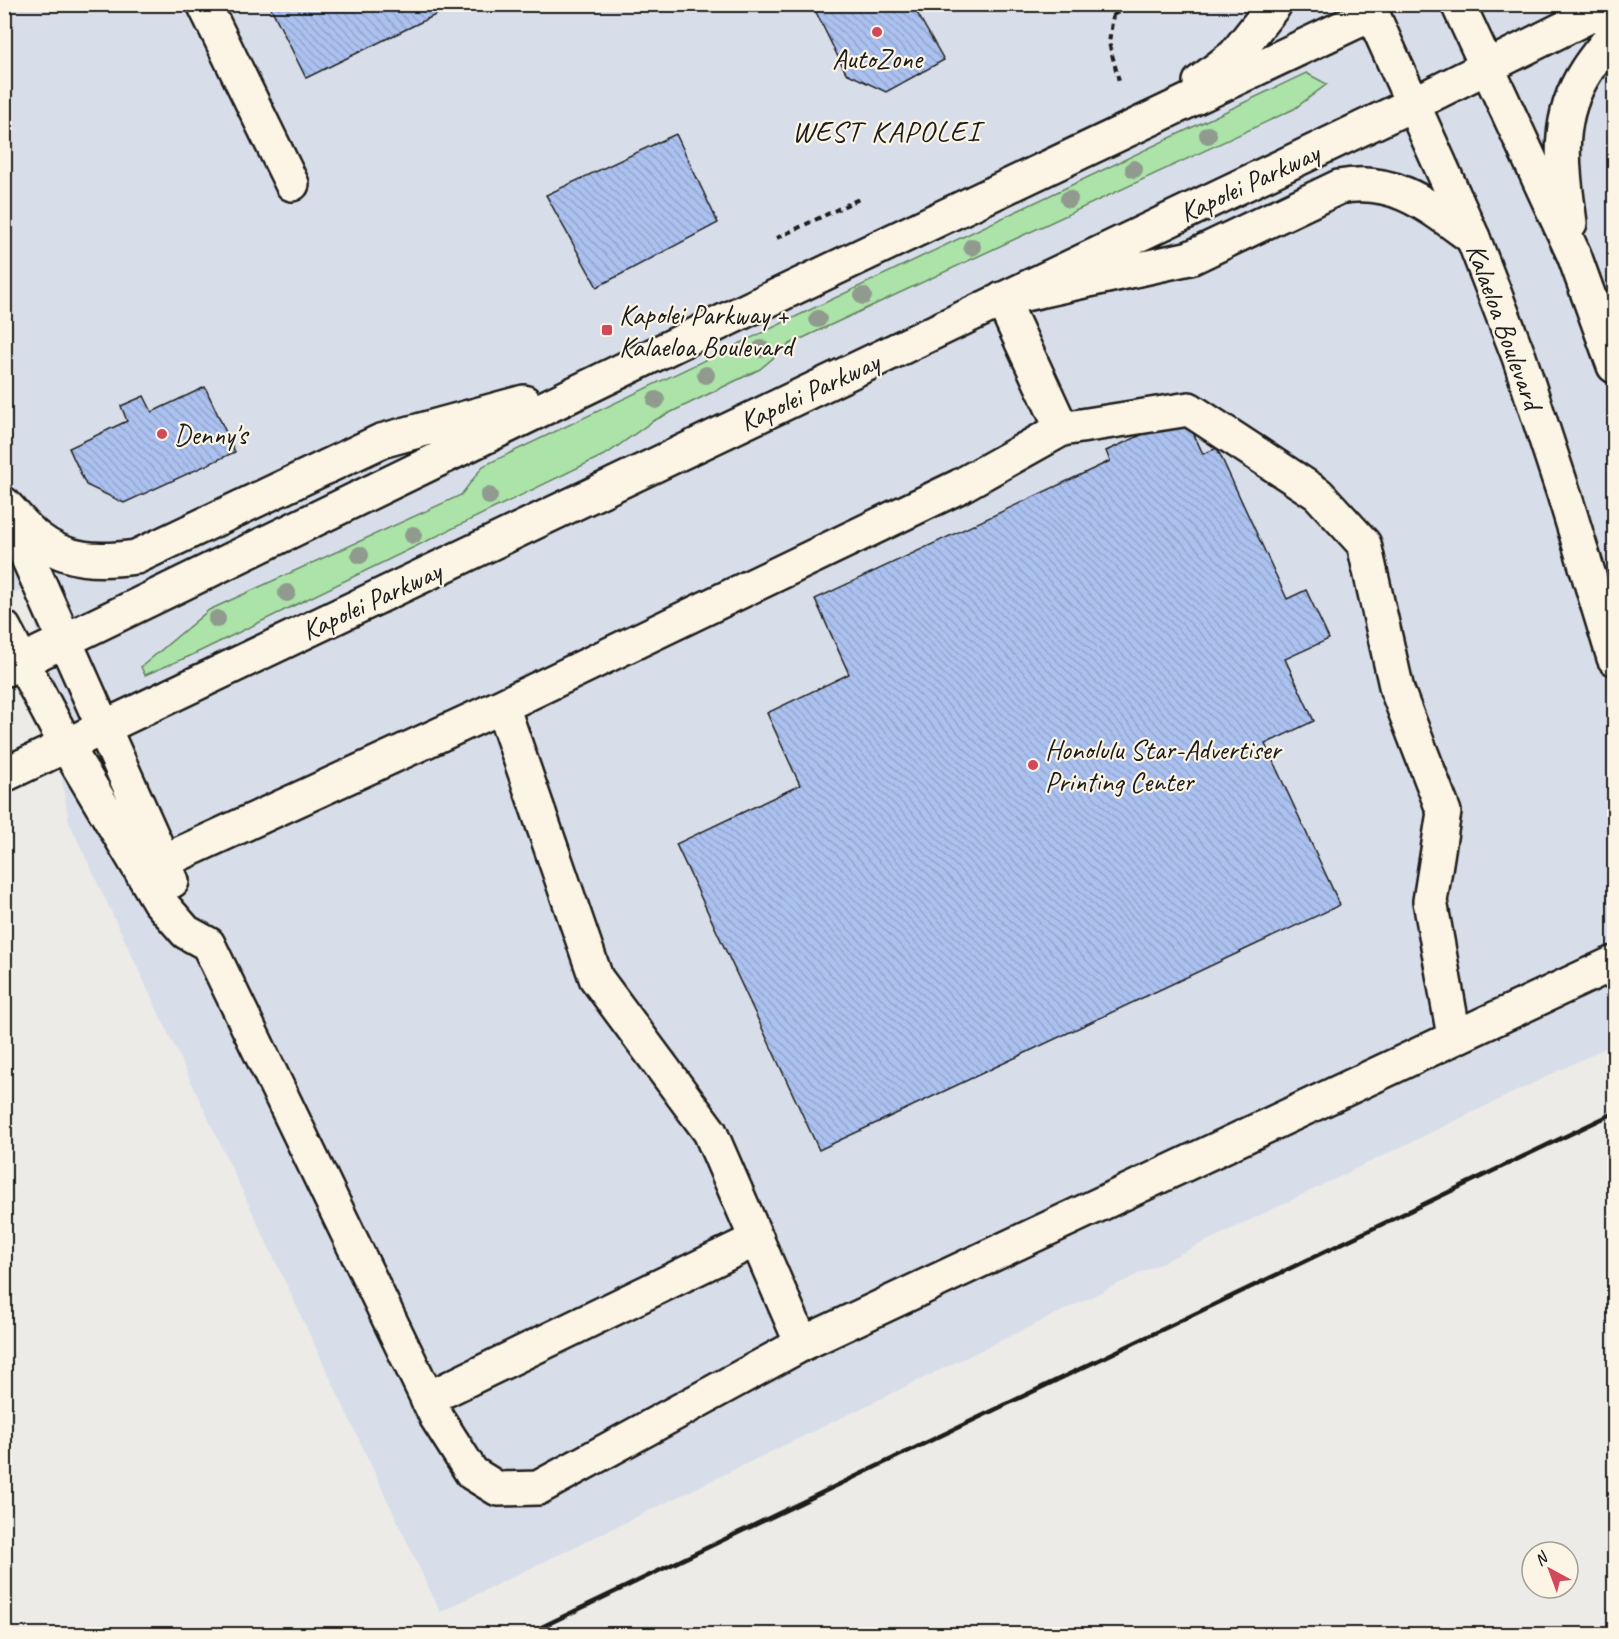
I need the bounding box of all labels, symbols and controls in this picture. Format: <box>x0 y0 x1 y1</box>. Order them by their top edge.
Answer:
marker: AutoZone <box>870 25 884 39</box>
place label: AutoZone <box>832 41 924 76</box>
district label: WEST KAPOLEI <box>792 112 986 150</box>
street label: Kapolei Parkway <box>1174 134 1327 230</box>
street label: Kalaeloa Boulevard <box>1458 239 1552 417</box>
place label: Kapolei Parkway + Kalaeloa Boulevard <box>619 297 796 364</box>
marker: Kapolei Parkway + Kalaeloa Boulevard <box>600 323 614 337</box>
street label: Kapolei Parkway <box>734 343 887 439</box>
place label: Denny's <box>174 417 250 452</box>
marker: Denny's <box>155 427 169 441</box>
street label: Kapolei Parkway <box>296 552 449 648</box>
place label: Honolulu Star-Advertiser Printing Center <box>1045 732 1283 799</box>
marker: Honolulu Star-Advertiser Printing Center <box>1026 758 1040 772</box>
north arrow <box>1520 1540 1580 1600</box>
text: N <box>1531 1547 1553 1570</box>

